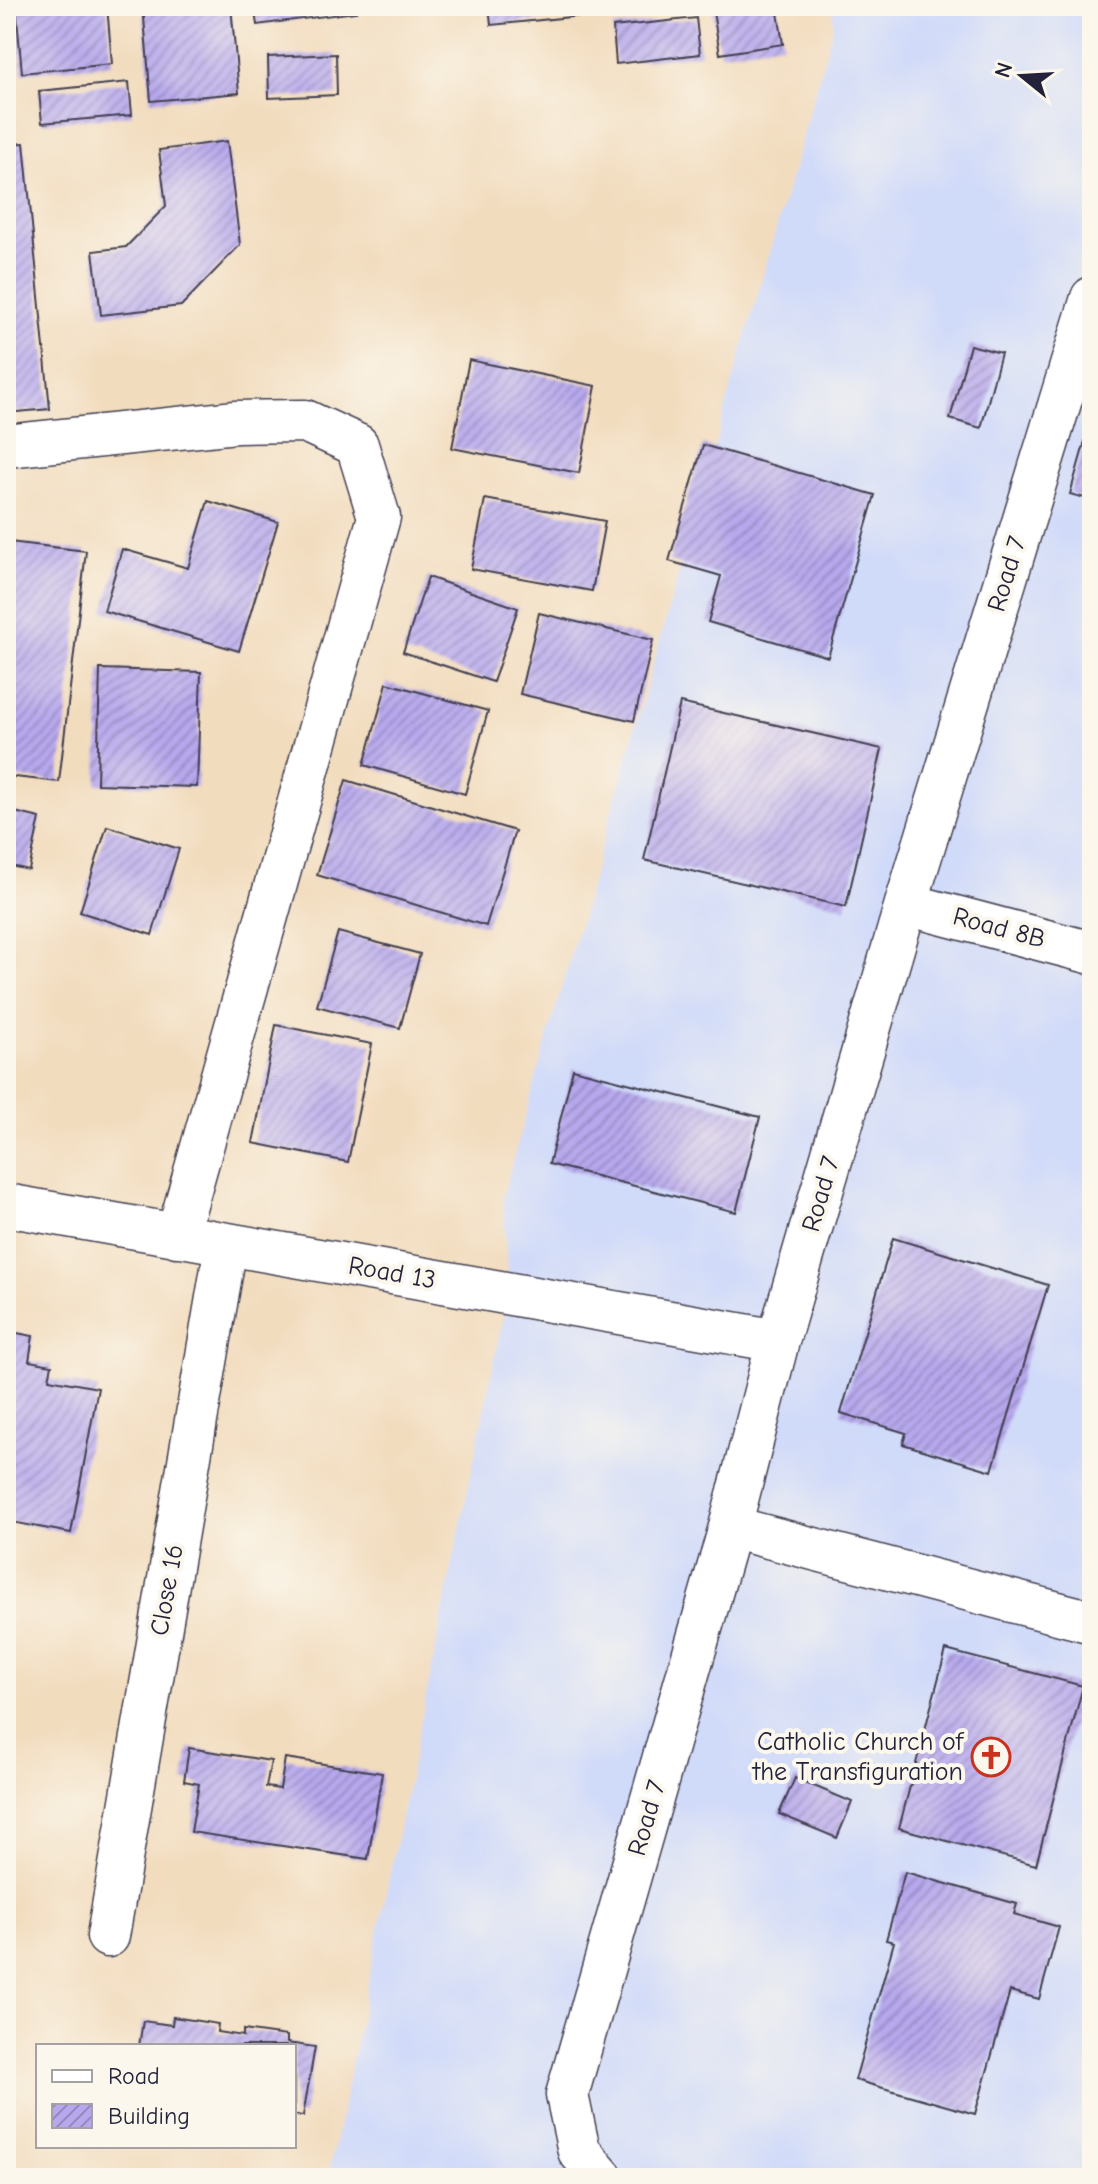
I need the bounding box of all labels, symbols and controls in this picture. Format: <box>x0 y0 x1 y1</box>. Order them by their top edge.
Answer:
north arrow <box>982 36 1062 116</box>
text: N <box>989 59 1019 81</box>
street label: Road 7 <box>981 533 1033 615</box>
street label: Road 8B <box>950 901 1048 955</box>
street label: Road 7 <box>796 1153 846 1235</box>
street label: Road 13 <box>346 1251 438 1295</box>
street label: Close 16 <box>144 1542 190 1638</box>
place label: Catholic Church of the Transfiguration <box>751 1727 965 1787</box>
church icon: Catholic Church of the Transfiguration <box>970 1736 1012 1778</box>
street label: Road 7 <box>622 1777 672 1859</box>
legend <box>36 2044 296 2148</box>
text: Road <box>108 2062 160 2090</box>
text: Building <box>108 2102 190 2130</box>

